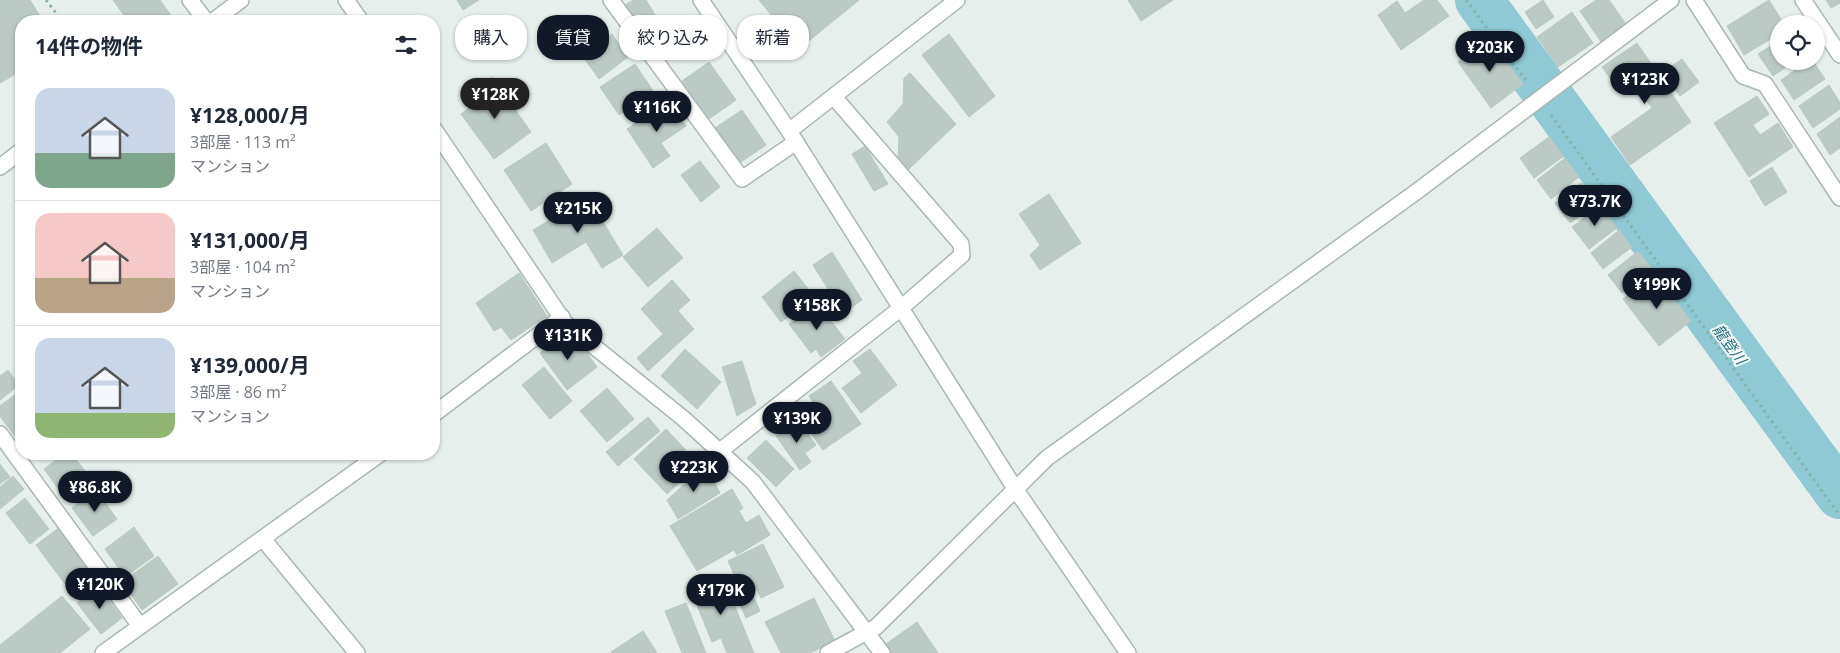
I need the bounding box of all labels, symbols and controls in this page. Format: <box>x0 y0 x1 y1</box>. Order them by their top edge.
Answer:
chip: 購入 <box>455 15 527 60</box>
chip: 賃貸 <box>537 15 609 60</box>
chip: 絞り込み <box>619 15 727 60</box>
chip: 新着 <box>737 15 809 60</box>
map controls <box>1770 15 1825 70</box>
button: locate <box>1770 15 1825 70</box>
pin: ¥203K <box>1455 30 1525 73</box>
icon: filters <box>392 31 420 59</box>
text: 14件の物件 <box>35 32 143 60</box>
text: ¥203K <box>1466 36 1514 58</box>
pin: ¥123K <box>1610 62 1680 105</box>
text: ¥123K <box>1621 68 1669 90</box>
pin: ¥128K <box>460 78 530 120</box>
text: ¥128K <box>471 83 519 105</box>
pin: ¥116K <box>622 90 692 133</box>
text: ¥116K <box>633 96 681 118</box>
text: ¥128,000/月 <box>190 101 310 129</box>
icon: home <box>75 108 135 168</box>
text: 3部屋 · 113 m² <box>190 131 296 153</box>
text: マンション <box>190 155 270 177</box>
pin: ¥73.7K <box>1554 184 1636 227</box>
text: ¥73.7K <box>1569 190 1621 212</box>
pin: ¥215K <box>543 192 613 234</box>
text: ¥215K <box>554 197 602 219</box>
text: ¥131,000/月 <box>190 226 310 254</box>
icon: home <box>75 233 135 293</box>
text: 3部屋 · 104 m² <box>190 256 296 278</box>
pin: ¥199K <box>1622 268 1692 310</box>
text: ¥199K <box>1633 273 1681 295</box>
text: マンション <box>190 280 270 302</box>
pin: ¥158K <box>782 288 852 331</box>
text: ¥158K <box>793 294 841 316</box>
pin: ¥131K <box>533 318 603 361</box>
water label: 龍登川 <box>1709 320 1752 370</box>
text: ¥131K <box>544 324 592 346</box>
text: ¥139,000/月 <box>190 351 310 379</box>
icon: home <box>75 358 135 418</box>
text: 3部屋 · 86 m² <box>190 381 287 403</box>
pin: ¥139K <box>762 402 832 444</box>
text: マンション <box>190 405 270 427</box>
text: ¥139K <box>773 407 821 429</box>
pin: ¥223K <box>659 450 729 493</box>
text: ¥223K <box>670 456 718 478</box>
pin: ¥86.8K <box>54 470 136 513</box>
text: ¥86.8K <box>69 476 121 498</box>
pin: ¥120K <box>65 568 135 610</box>
text: ¥120K <box>76 573 124 595</box>
pin: ¥179K <box>686 574 756 616</box>
text: ¥179K <box>697 579 745 601</box>

